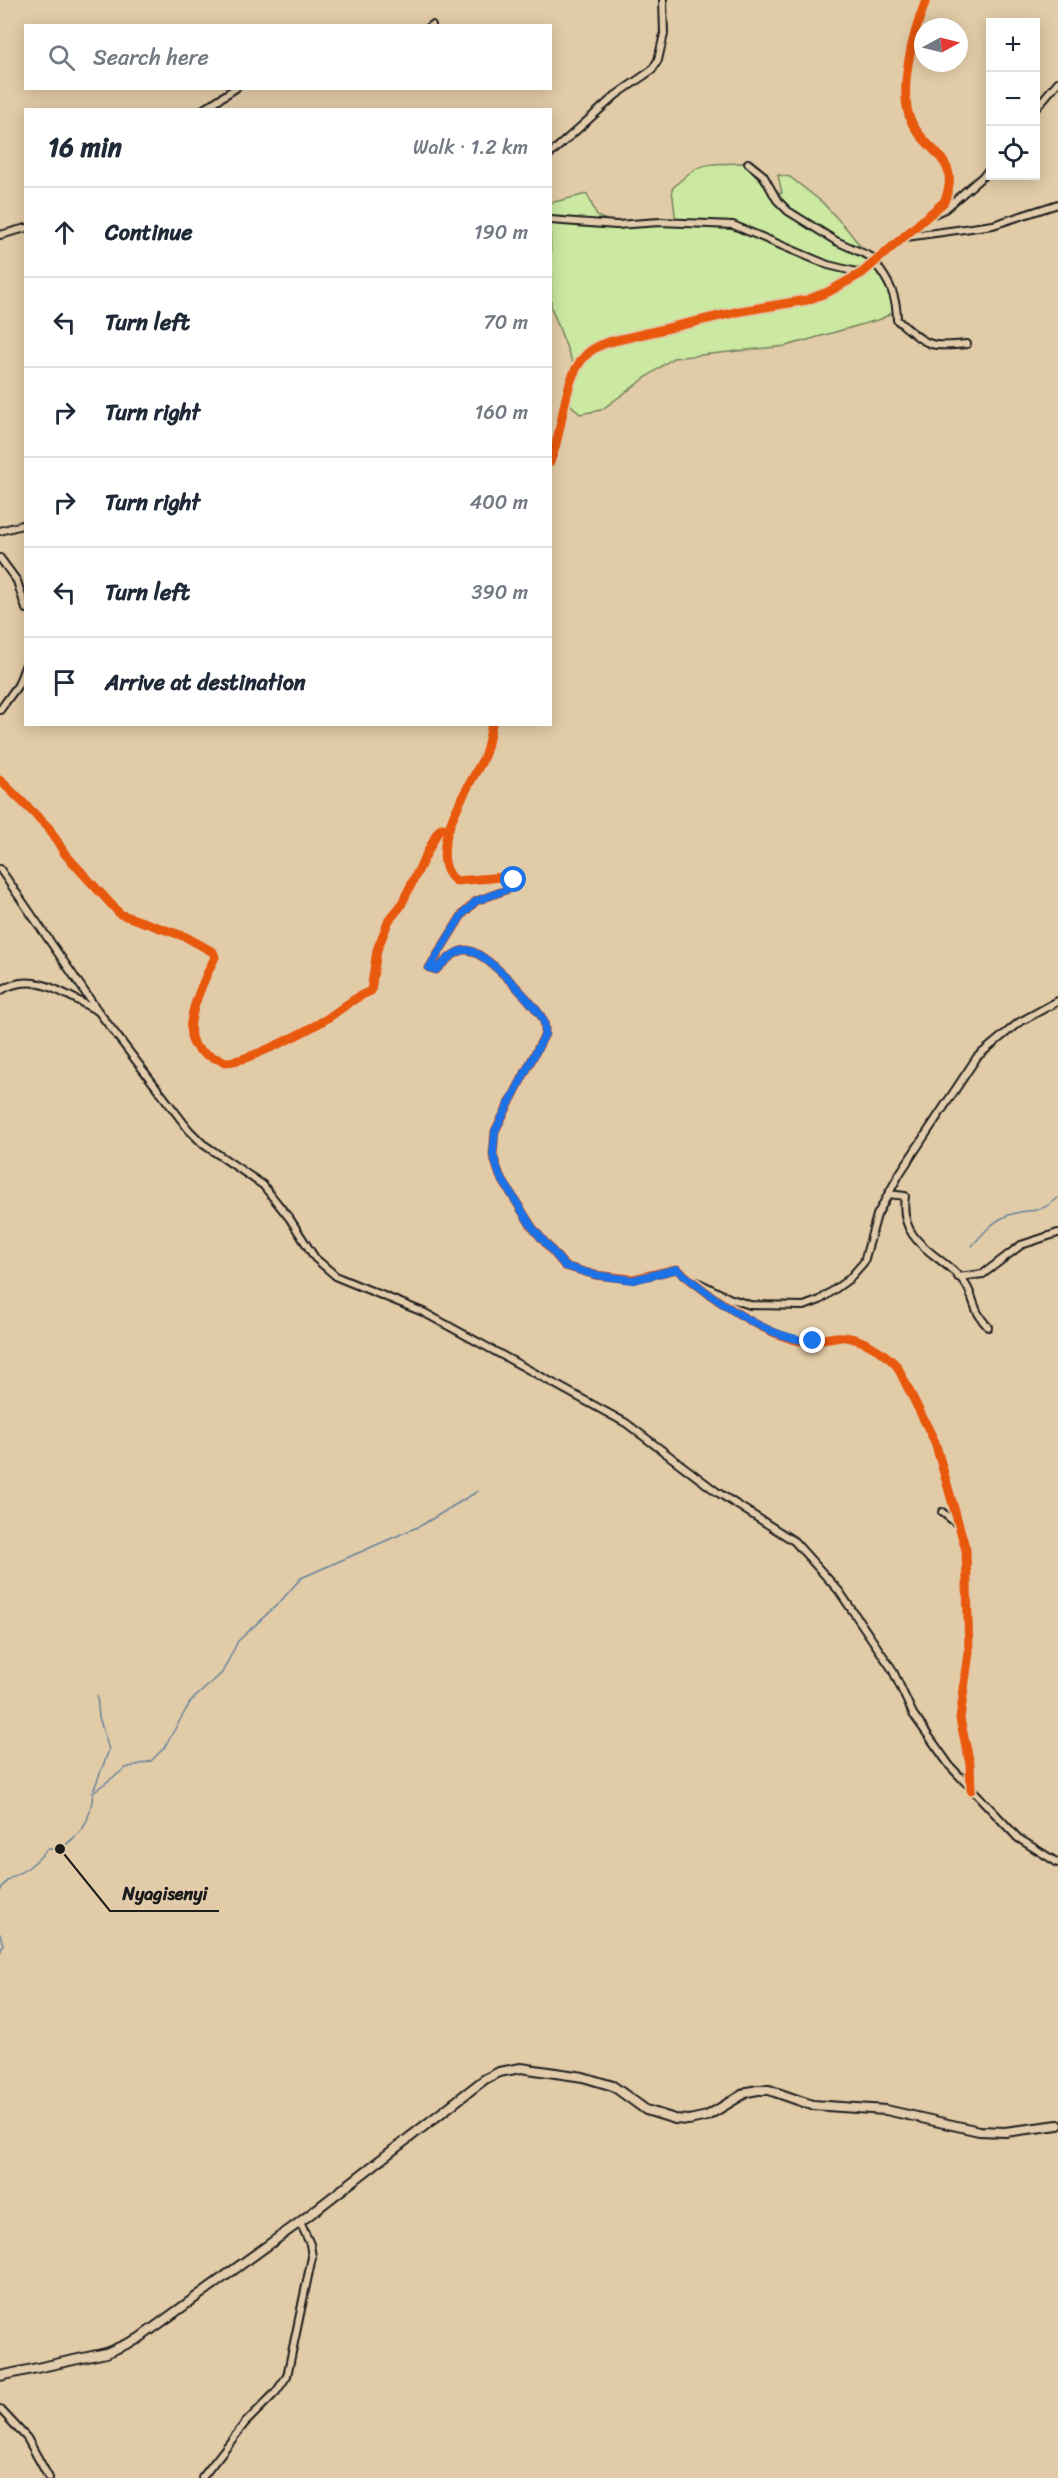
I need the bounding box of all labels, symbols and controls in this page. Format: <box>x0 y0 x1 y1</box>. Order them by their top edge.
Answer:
north arrow <box>914 18 968 72</box>
map controls <box>986 18 1040 180</box>
button: + <box>986 18 1040 72</box>
search box <box>24 24 552 90</box>
text: Search here <box>93 38 209 77</box>
icon: search <box>45 41 78 74</box>
button: − <box>986 72 1040 126</box>
text: 16 min <box>48 124 122 170</box>
button: locate <box>986 126 1040 180</box>
text: Walk · 1.2 km <box>413 130 528 165</box>
text: Continue <box>105 213 193 252</box>
text: 190 m <box>474 215 528 250</box>
icon: ahead <box>48 216 81 249</box>
text: Turn left <box>105 303 190 342</box>
text: 70 m <box>483 305 528 340</box>
icon: left <box>48 306 81 339</box>
text: Turn right <box>105 393 200 432</box>
text: 160 m <box>475 395 528 430</box>
icon: right <box>48 396 81 429</box>
text: Turn right <box>105 483 200 522</box>
text: 400 m <box>470 485 528 520</box>
icon: right <box>48 486 81 519</box>
text: Turn left <box>105 573 190 612</box>
text: 390 m <box>472 575 528 610</box>
icon: left <box>48 576 81 609</box>
text: Arrive at destination <box>105 663 306 702</box>
icon: arrive <box>48 666 81 699</box>
route start <box>500 866 526 892</box>
route end <box>799 1327 825 1353</box>
callout: Nyagisenyi <box>110 1875 219 1911</box>
text: Nyagisenyi <box>122 1878 209 1910</box>

